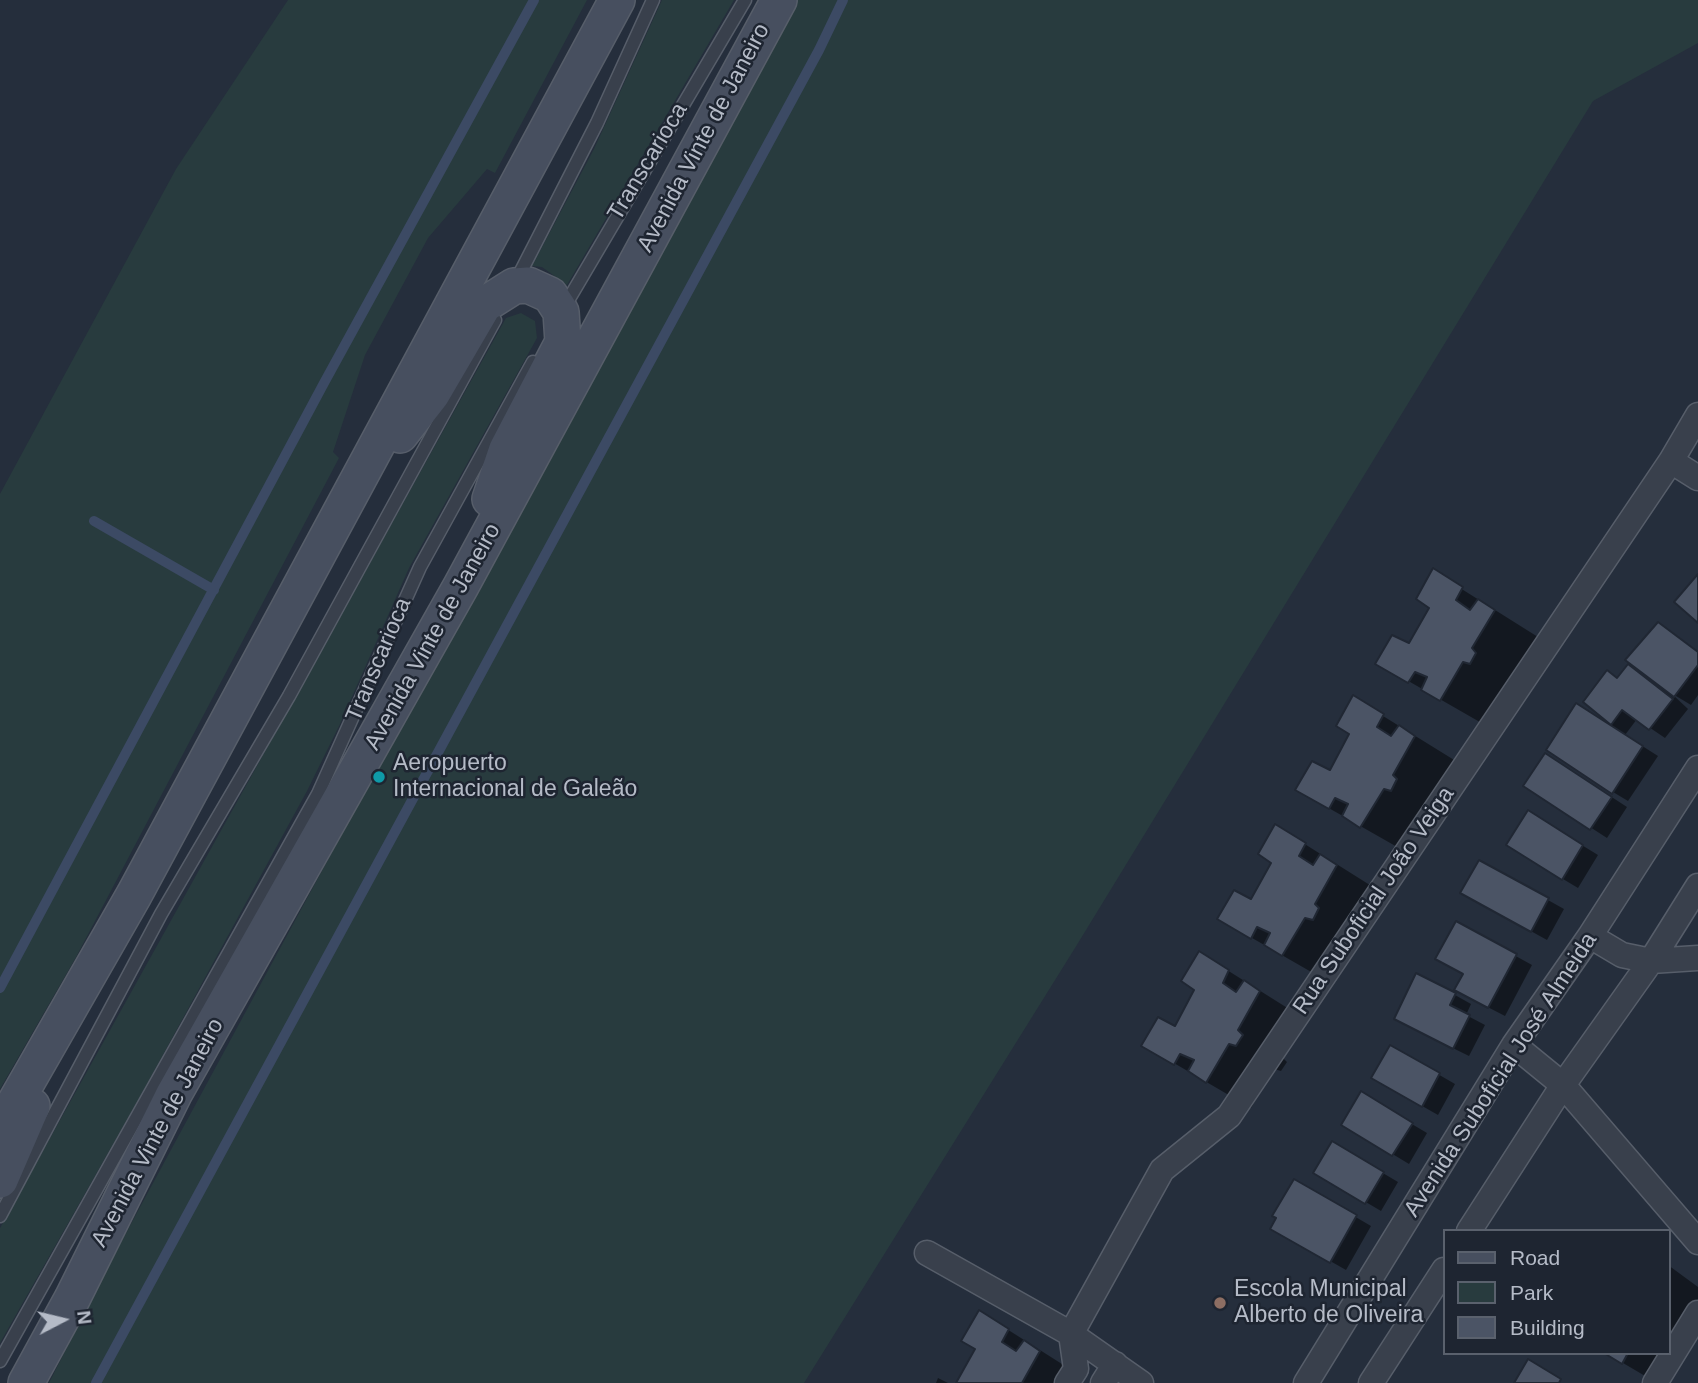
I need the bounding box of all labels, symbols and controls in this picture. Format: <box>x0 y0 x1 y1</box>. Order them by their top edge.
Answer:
street label: Avenida Vinte de Janeiro <box>632 19 776 257</box>
street label: Transcarioca <box>602 98 694 226</box>
street label: Avenida Vinte de Janeiro <box>359 519 507 755</box>
street label: Transcarioca <box>340 594 418 726</box>
place label: Aeropuerto Internacional de Galeão <box>393 750 637 804</box>
marker: Aeropuerto Internacional de Galeão <box>371 769 387 785</box>
street label: Rua Suboficial João Veiga <box>1287 782 1461 1020</box>
street label: Avenida Suboficial José Almeida <box>1399 928 1603 1222</box>
street label: Avenida Vinte de Janeiro <box>86 1014 230 1252</box>
legend <box>1442 1229 1670 1355</box>
text: Road <box>1510 1246 1560 1269</box>
place label: Escola Municipal Alberto de Oliveira <box>1234 1276 1423 1330</box>
text: Park <box>1510 1281 1553 1304</box>
north arrow <box>28 1285 98 1355</box>
marker: Escola Municipal Alberto de Oliveira <box>1212 1295 1228 1311</box>
text: N <box>73 1309 96 1325</box>
text: Building <box>1510 1316 1585 1339</box>

